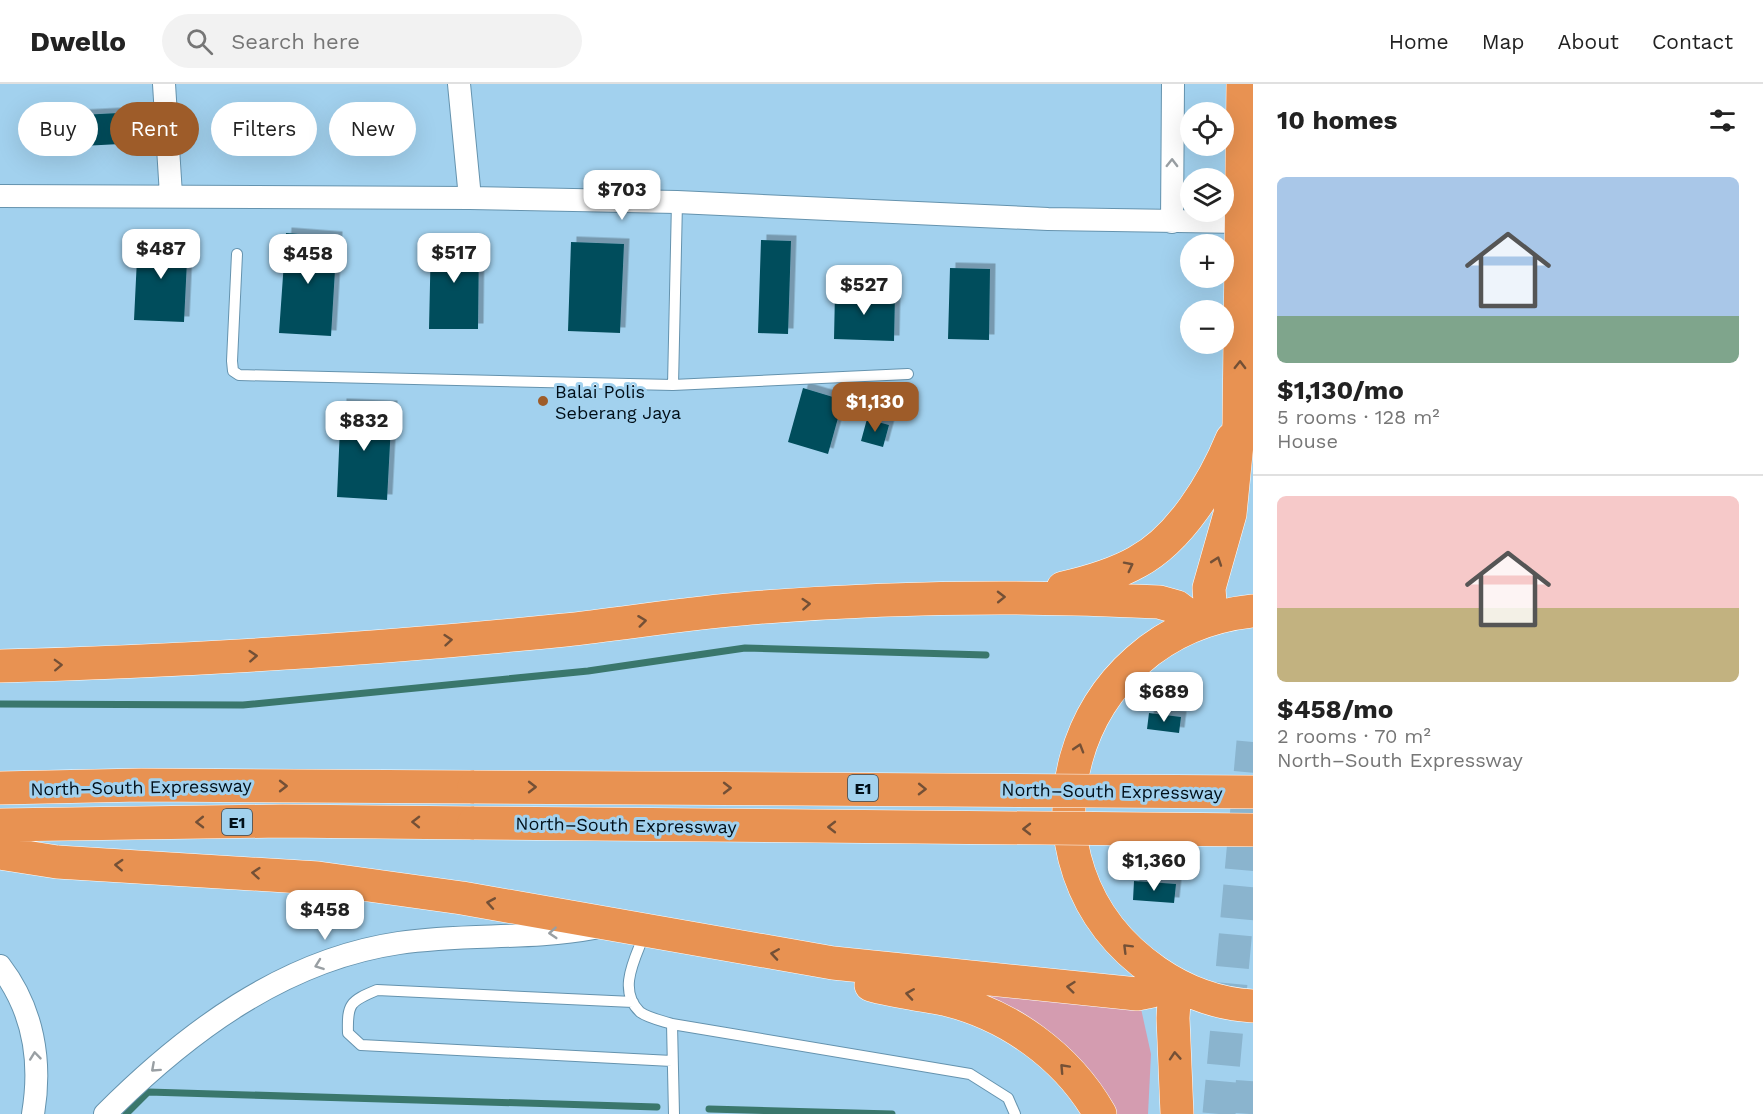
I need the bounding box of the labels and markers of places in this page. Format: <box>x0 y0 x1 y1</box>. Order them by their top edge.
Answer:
pin: $703 <box>586 170 658 221</box>
pin: $487 <box>125 229 197 280</box>
pin: $517 <box>418 233 490 284</box>
pin: $458 <box>272 234 344 285</box>
pin: $527 <box>828 265 900 316</box>
place label: Balai Polis Seberang Jaya <box>555 381 681 423</box>
pin: $1,130 <box>826 382 924 433</box>
marker: Balai Polis Seberang Jaya <box>536 394 550 408</box>
pin: $832 <box>328 401 400 452</box>
pin: $689 <box>1128 672 1200 723</box>
pin: $1,360 <box>1105 841 1203 892</box>
pin: $458 <box>289 890 361 941</box>

